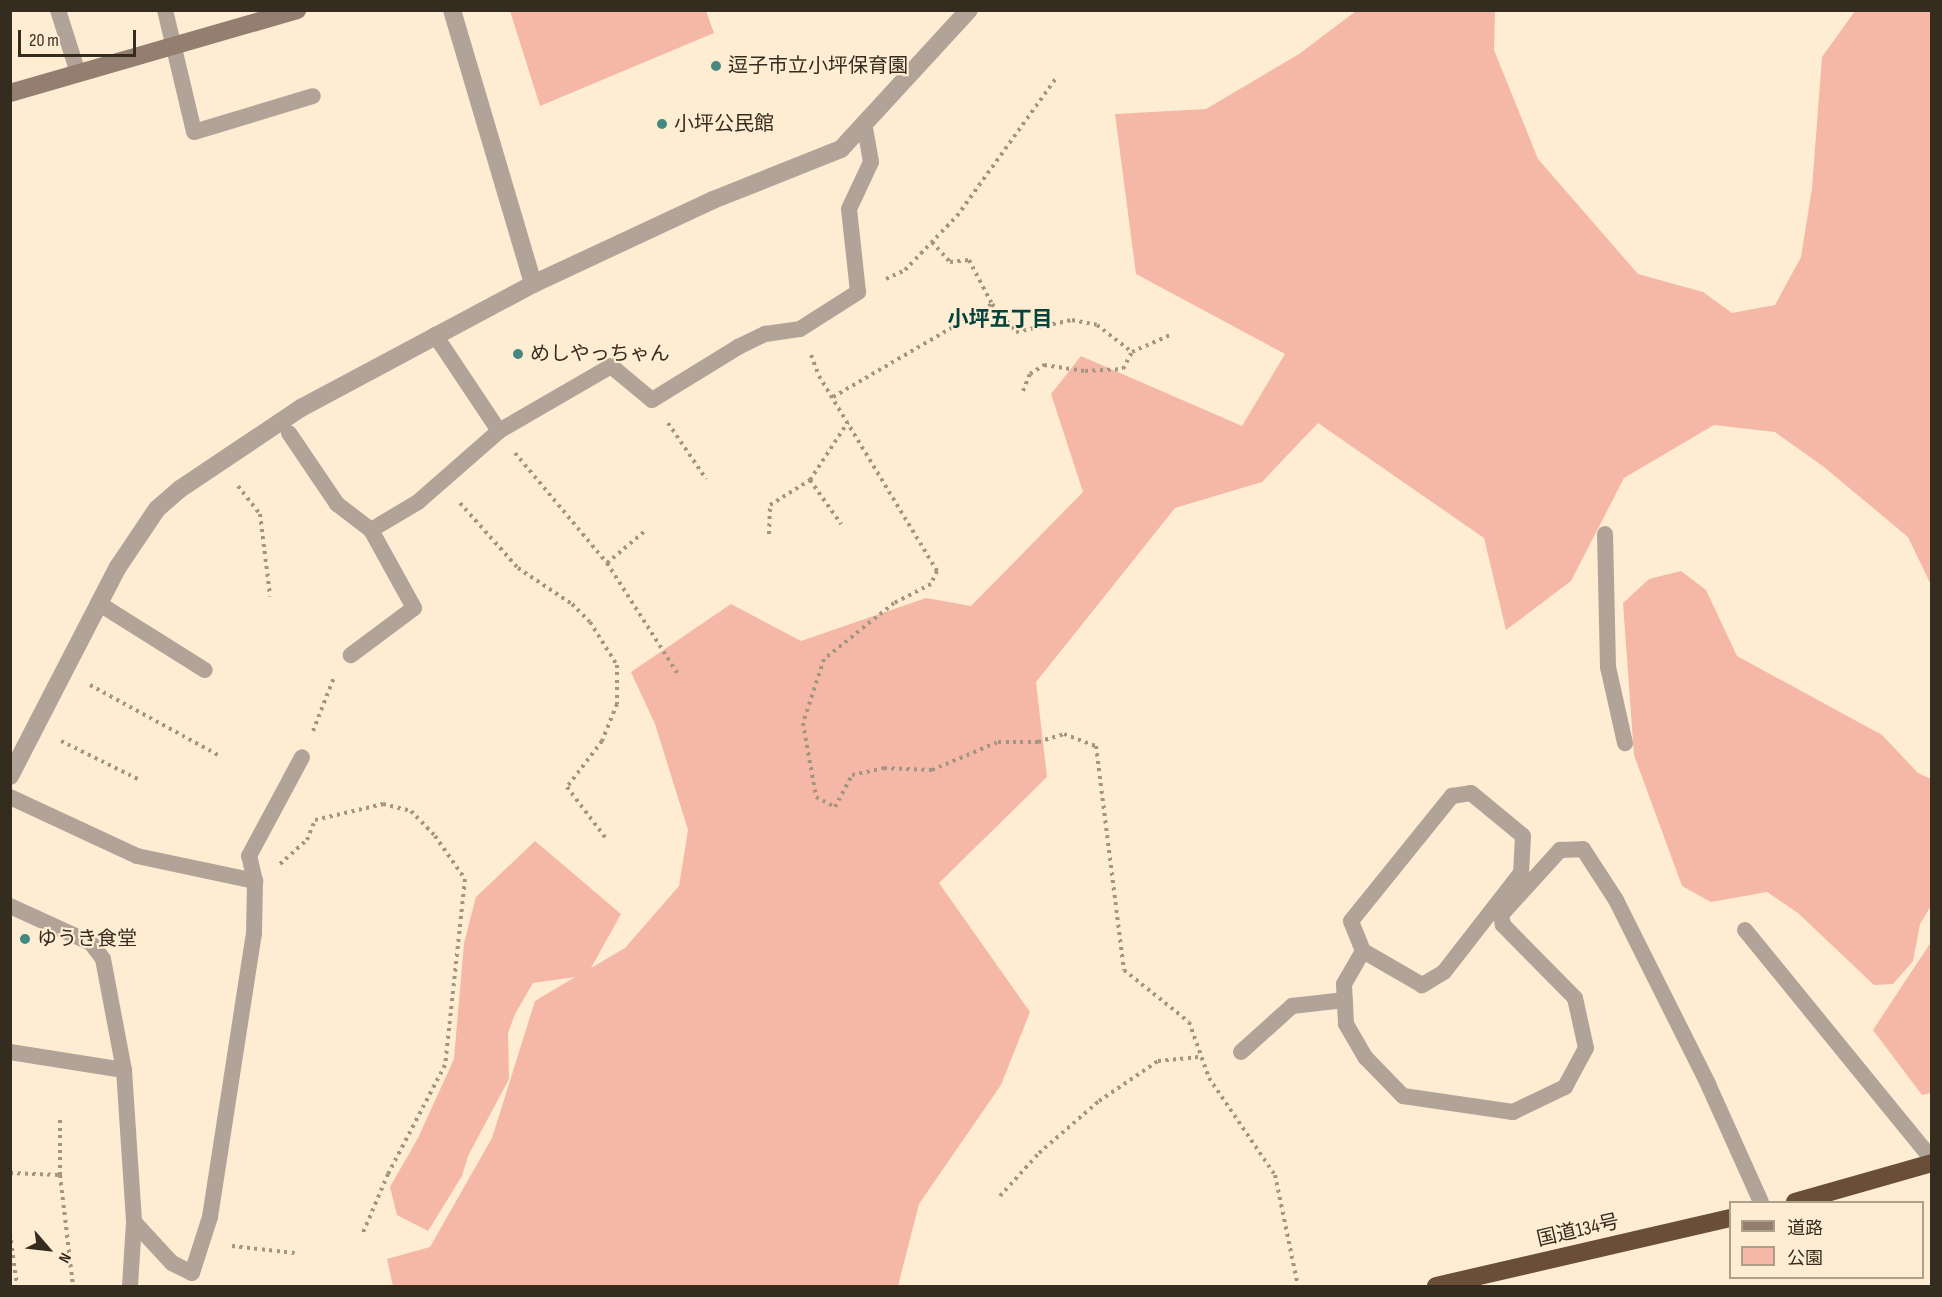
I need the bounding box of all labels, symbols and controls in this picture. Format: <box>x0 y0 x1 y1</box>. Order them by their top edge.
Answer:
scale bar <box>21 18 140 56</box>
text: 20 m <box>29 30 59 51</box>
place label: 逗子市立小坪保育園 <box>728 54 908 78</box>
marker: 逗子市立小坪保育園 <box>709 59 723 73</box>
place label: 小坪公民館 <box>674 112 774 136</box>
marker: 小坪公民館 <box>655 117 669 131</box>
district label: 小坪五丁目 <box>948 307 1052 333</box>
place label: めしやっちゃん <box>530 342 670 366</box>
marker: めしやっちゃん <box>511 347 525 361</box>
place label: ゆうき食堂 <box>37 927 137 951</box>
marker: ゆうき食堂 <box>18 932 32 946</box>
legend <box>1729 1201 1924 1279</box>
street label: 国道134号 <box>1534 1210 1622 1252</box>
text: 道路 <box>1787 1218 1823 1239</box>
north arrow <box>18 1219 78 1279</box>
text: 公園 <box>1787 1248 1823 1269</box>
text: N <box>54 1249 75 1266</box>

